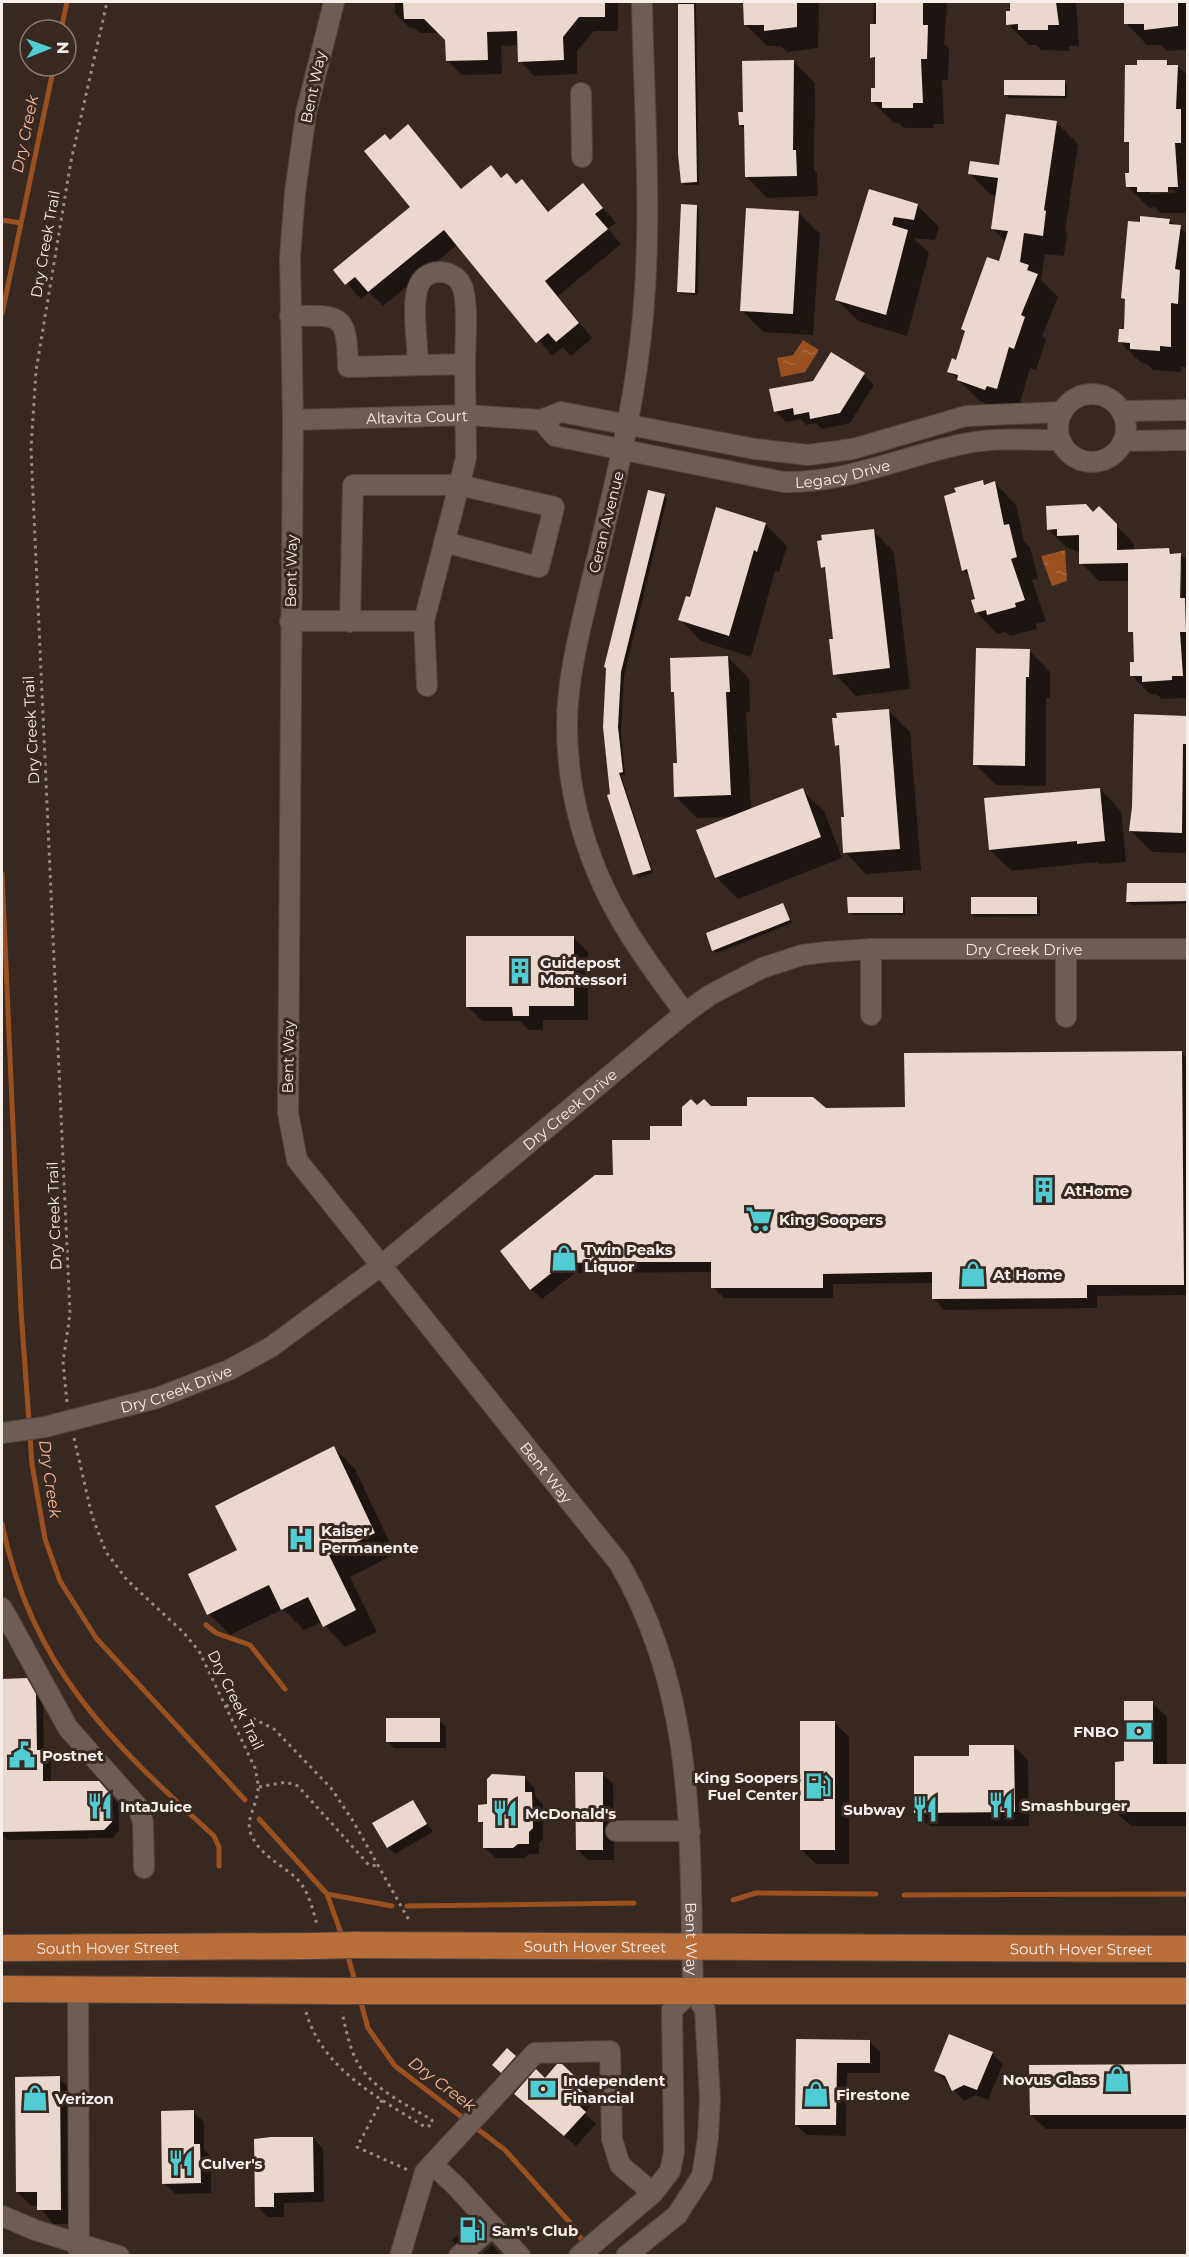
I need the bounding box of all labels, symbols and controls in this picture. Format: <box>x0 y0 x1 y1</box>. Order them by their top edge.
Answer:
north arrow <box>18 18 78 78</box>
text: N <box>53 41 72 54</box>
street label: Bent Way <box>296 48 330 125</box>
water label: Dry Creek <box>7 92 43 175</box>
street label: Dry Creek Trail <box>26 189 64 299</box>
street label: Altavita Court <box>366 405 468 427</box>
street label: Legacy Drive <box>794 455 892 491</box>
street label: Ceran Avenue <box>584 469 628 575</box>
street label: Bent Way <box>281 533 301 608</box>
street label: Dry Creek Trail <box>19 675 43 785</box>
street label: Dry Creek Drive <box>965 940 1083 959</box>
place label: Guidepost Montessori <box>540 953 627 989</box>
building icon: Guidepost Montessori <box>505 956 535 986</box>
street label: Bent Way <box>278 1019 298 1094</box>
street label: Dry Creek Drive <box>518 1064 621 1154</box>
street label: Dry Creek Trail <box>43 1161 65 1271</box>
building icon: AtHome <box>1029 1175 1059 1205</box>
place label: AtHome <box>1063 1181 1129 1200</box>
supermarket icon: King Soopers <box>744 1204 774 1234</box>
place label: King Soopers <box>779 1210 883 1229</box>
place label: Twin Peaks Liquor <box>584 1240 673 1276</box>
shop icon: Twin Peaks Liquor <box>549 1243 579 1273</box>
shop icon: At Home <box>958 1259 988 1289</box>
place label: At Home <box>992 1265 1062 1284</box>
street label: Dry Creek Drive <box>118 1360 235 1417</box>
street label: Bent Way <box>516 1438 577 1507</box>
water label: Dry Creek <box>35 1439 65 1521</box>
place label: Kaiser Permanente <box>321 1521 419 1557</box>
hospital icon: Kaiser Permanente <box>286 1524 316 1554</box>
street label: Dry Creek Trail <box>204 1647 268 1753</box>
bank icon: FNBO <box>1124 1716 1154 1746</box>
place label: FNBO <box>1073 1722 1119 1741</box>
public building icon: Postnet <box>7 1740 37 1770</box>
place label: Postnet <box>42 1746 104 1765</box>
place label: King Soopers Fuel Center <box>694 1768 799 1804</box>
fuel station icon: King Soopers Fuel Center <box>803 1771 833 1801</box>
restaurant icon: Smashburger <box>986 1790 1016 1820</box>
restaurant icon: IntaJuice <box>85 1791 115 1821</box>
restaurant icon: Subway <box>910 1794 940 1824</box>
place label: Smashburger <box>1021 1796 1128 1815</box>
place label: IntaJuice <box>120 1797 192 1816</box>
restaurant icon: McDonald's <box>490 1798 520 1828</box>
place label: Subway <box>843 1800 906 1819</box>
place label: McDonald's <box>525 1804 616 1823</box>
street label: Bent Way <box>682 1902 702 1976</box>
street label: South Hover Street <box>524 1936 666 1956</box>
street label: South Hover Street <box>37 1937 179 1957</box>
street label: South Hover Street <box>1010 1939 1152 1958</box>
water label: Dry Creek <box>405 2053 480 2116</box>
shop icon: Novus Glass <box>1102 2064 1132 2094</box>
place label: Novus Glass <box>1003 2070 1097 2089</box>
place label: Independent Financial <box>563 2071 666 2107</box>
bank icon: Independent Financial <box>528 2074 558 2104</box>
shop icon: Firestone <box>801 2079 831 2109</box>
shop icon: Verizon <box>20 2083 50 2113</box>
place label: Firestone <box>836 2085 910 2104</box>
place label: Verizon <box>54 2089 114 2108</box>
restaurant icon: Culver's <box>166 2148 196 2178</box>
place label: Culver's <box>201 2154 263 2173</box>
fuel station icon: Sam's Club <box>457 2215 487 2245</box>
place label: Sam's Club <box>492 2221 578 2240</box>

